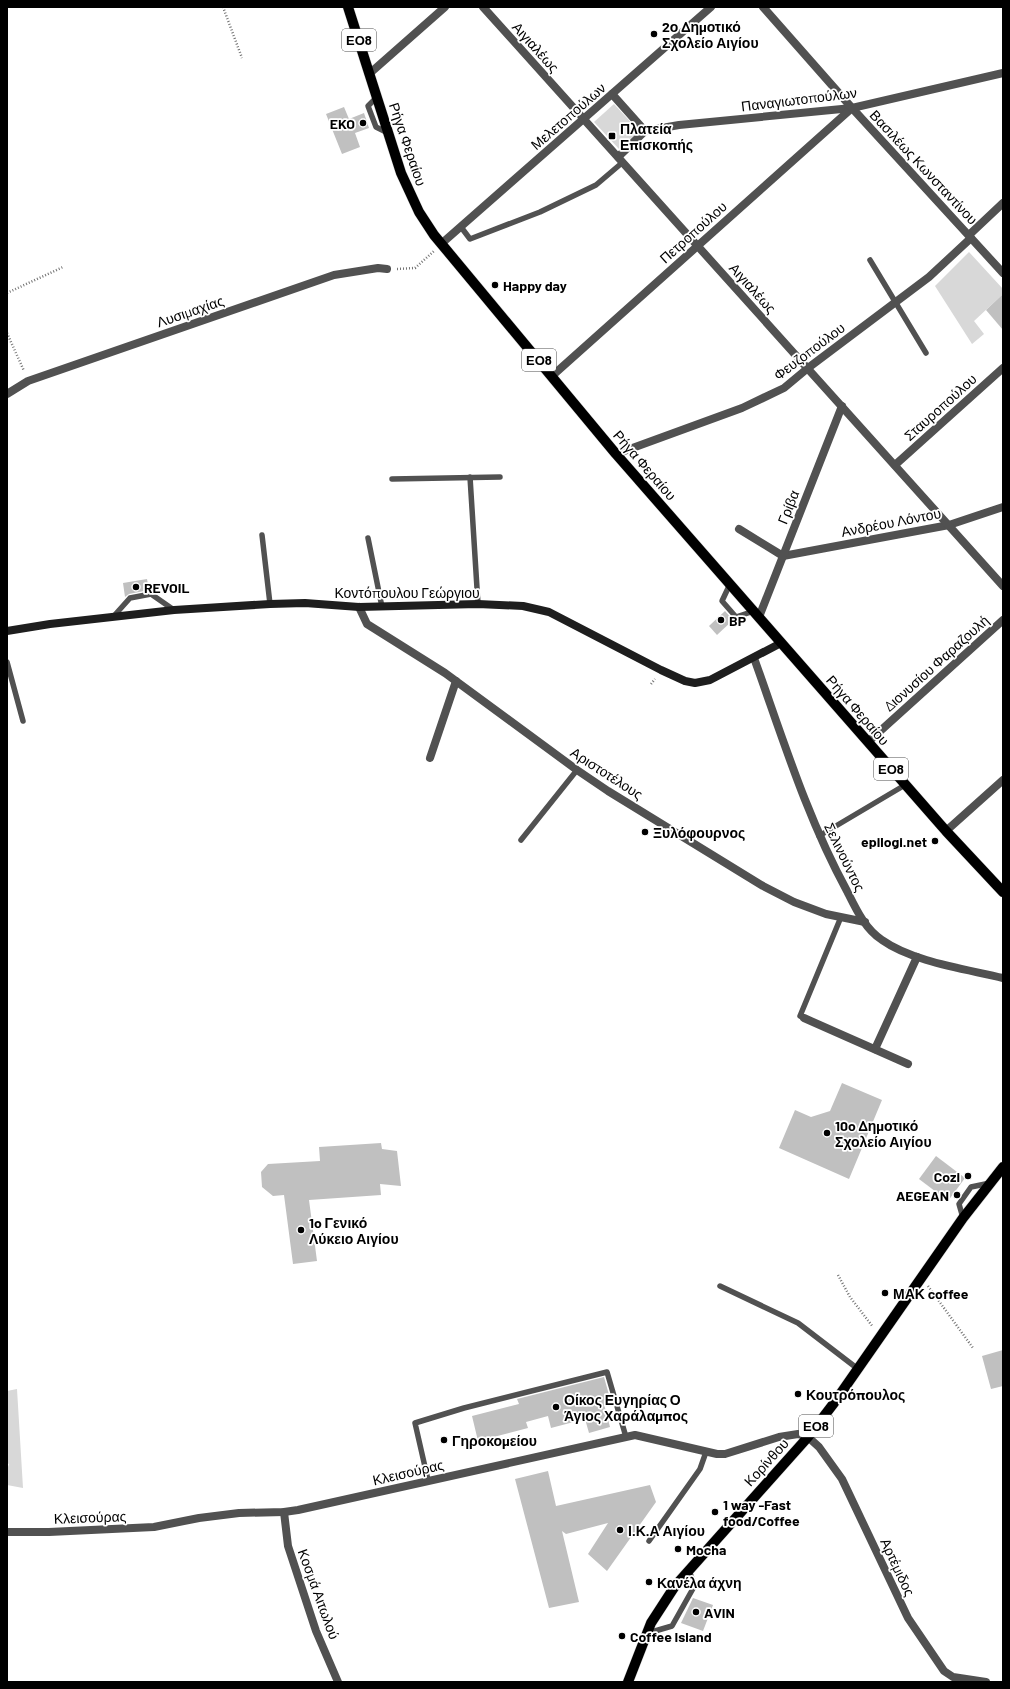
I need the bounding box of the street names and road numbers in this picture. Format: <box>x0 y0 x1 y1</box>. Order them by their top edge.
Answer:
street label: Αιγιαλέως <box>509 18 563 76</box>
road number: ΕΟ8 <box>342 29 376 51</box>
street label: Μελετοπούλων <box>527 79 609 153</box>
street label: Παναγιωτοπούλων <box>740 83 858 115</box>
street label: Ρήγα Φεραίου <box>386 100 430 188</box>
street label: Βασιλέως Κωνσταντίνου <box>867 106 981 228</box>
street label: Πετροπούλου <box>656 197 730 267</box>
street label: Αιγιαλέως <box>726 259 780 317</box>
street label: Λυσιμαχίας <box>154 292 226 330</box>
street label: Φευζοπούλου <box>770 319 848 383</box>
road number: ΕΟ8 <box>522 349 556 371</box>
street label: Σταυροπούλου <box>900 370 980 444</box>
street label: Ρήγα Φεραίου <box>610 427 680 503</box>
street label: Γρίβα <box>774 488 802 526</box>
street label: Ανδρέου Λόντου <box>840 504 942 540</box>
street label: Κοντόπουλου Γεώργιου <box>334 584 480 601</box>
street label: Διονυσίου Φαραζουλή <box>880 611 992 715</box>
street label: Ρήγα Φεραίου <box>823 672 893 748</box>
street label: Αριστοτέλους <box>568 743 647 803</box>
road number: ΕΟ8 <box>874 758 908 780</box>
street label: Σελινούντος <box>821 820 869 894</box>
road number: ΕΟ8 <box>799 1415 833 1437</box>
street label: Κορίνθου <box>740 1435 792 1489</box>
street label: Κλεισούρας <box>371 1455 446 1488</box>
street label: Κλεισούρας <box>53 1507 127 1527</box>
street label: Αρτέμιδος <box>877 1535 919 1599</box>
street label: Κοσμά Αιτωλού <box>295 1547 343 1641</box>

